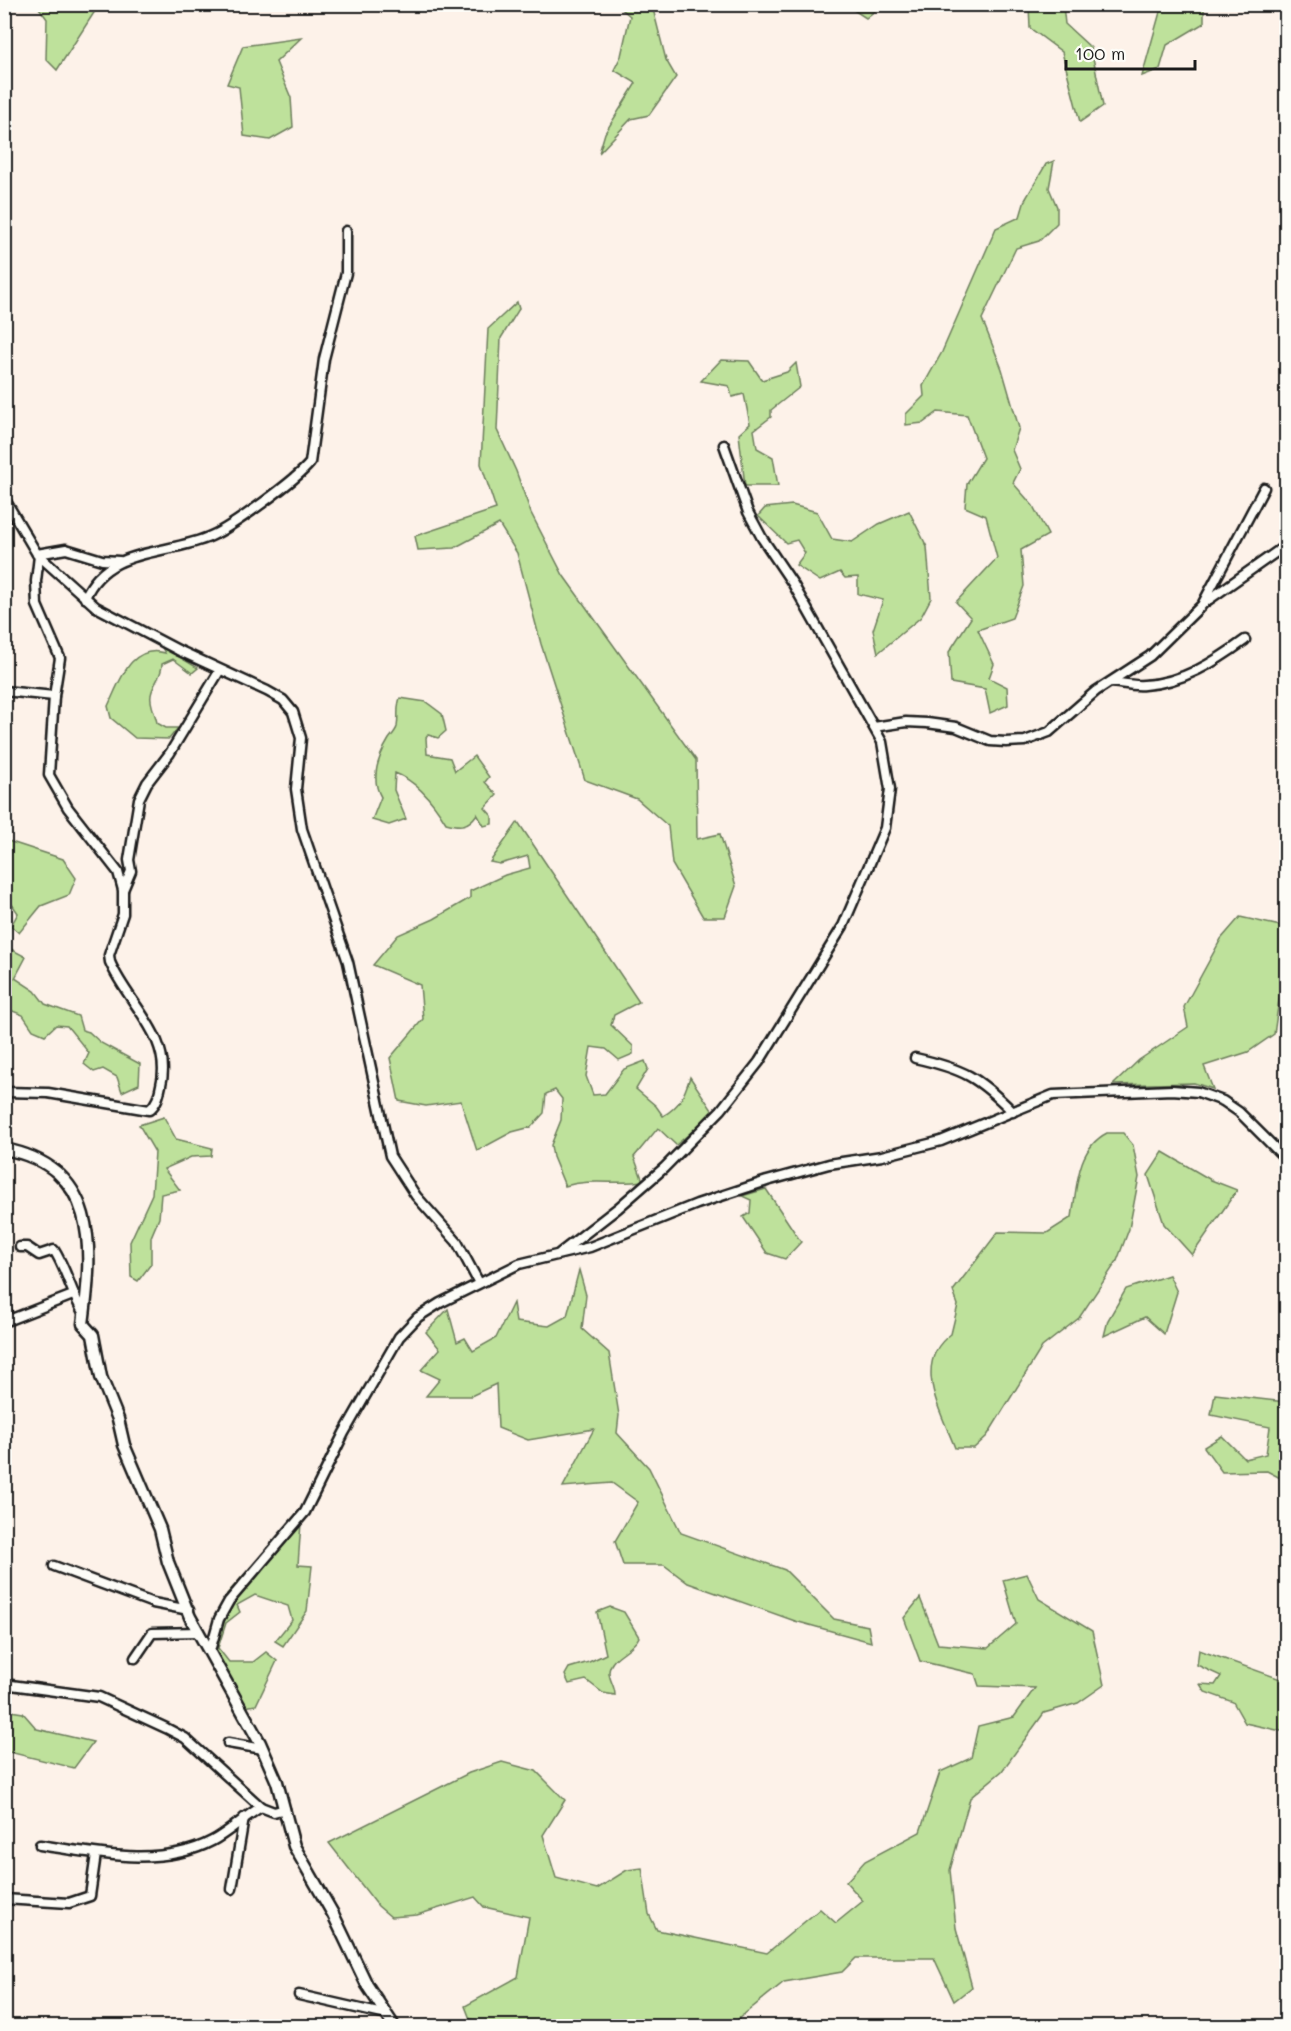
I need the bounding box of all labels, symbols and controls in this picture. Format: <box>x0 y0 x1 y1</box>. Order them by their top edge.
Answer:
scale bar <box>1066 33 1195 71</box>
text: 100 m <box>1075 41 1125 65</box>

